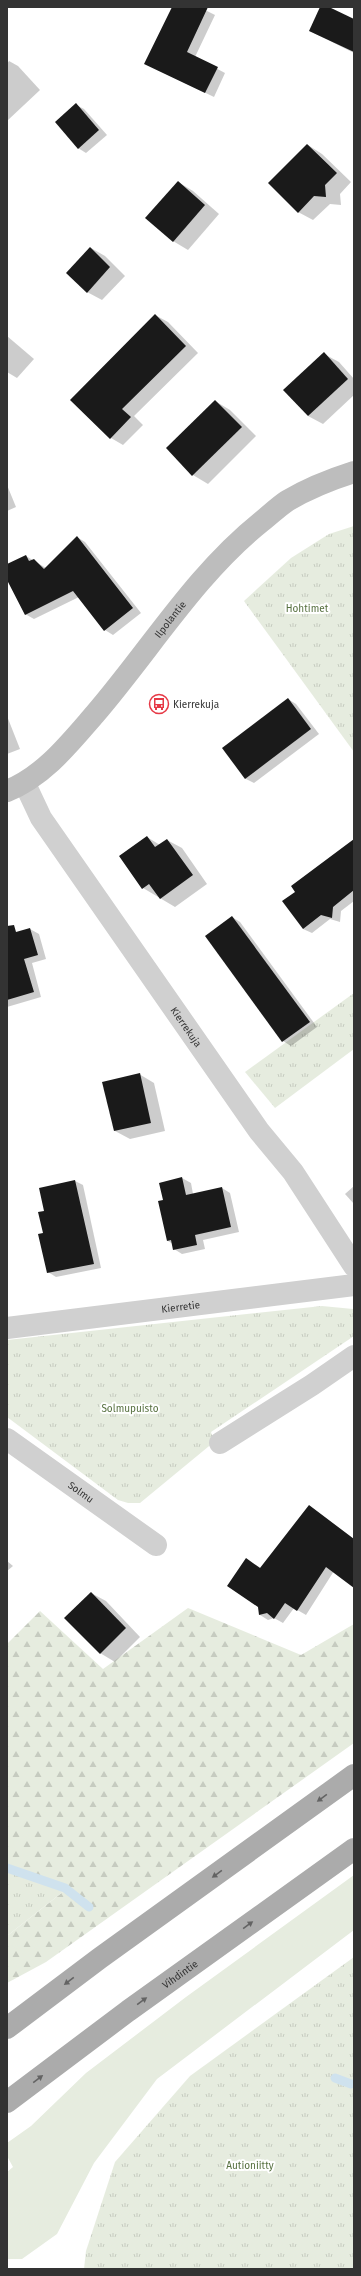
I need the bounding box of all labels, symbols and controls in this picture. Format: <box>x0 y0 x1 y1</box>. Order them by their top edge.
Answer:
street label: Ilpolantie <box>152 599 189 641</box>
park label: Hohtimet <box>286 603 329 615</box>
bus stop icon: Kierrekuja <box>148 693 170 715</box>
place label: Kierrekuja <box>173 699 219 711</box>
street label: Kierrekuja <box>167 1005 204 1050</box>
street label: Kierretie <box>161 1299 201 1316</box>
park label: Solmupuisto <box>101 1403 159 1415</box>
street label: Solmu <box>65 1479 96 1506</box>
one-way arrow <box>317 1794 328 1802</box>
one-way arrow <box>211 1869 222 1878</box>
one-way arrow <box>242 1921 253 1929</box>
street label: Vihdintie <box>160 1958 200 1992</box>
one-way arrow <box>63 1977 74 1985</box>
one-way arrow <box>137 1997 148 2005</box>
one-way arrow <box>33 2075 44 2083</box>
park label: Autioniitty <box>226 2160 274 2172</box>

